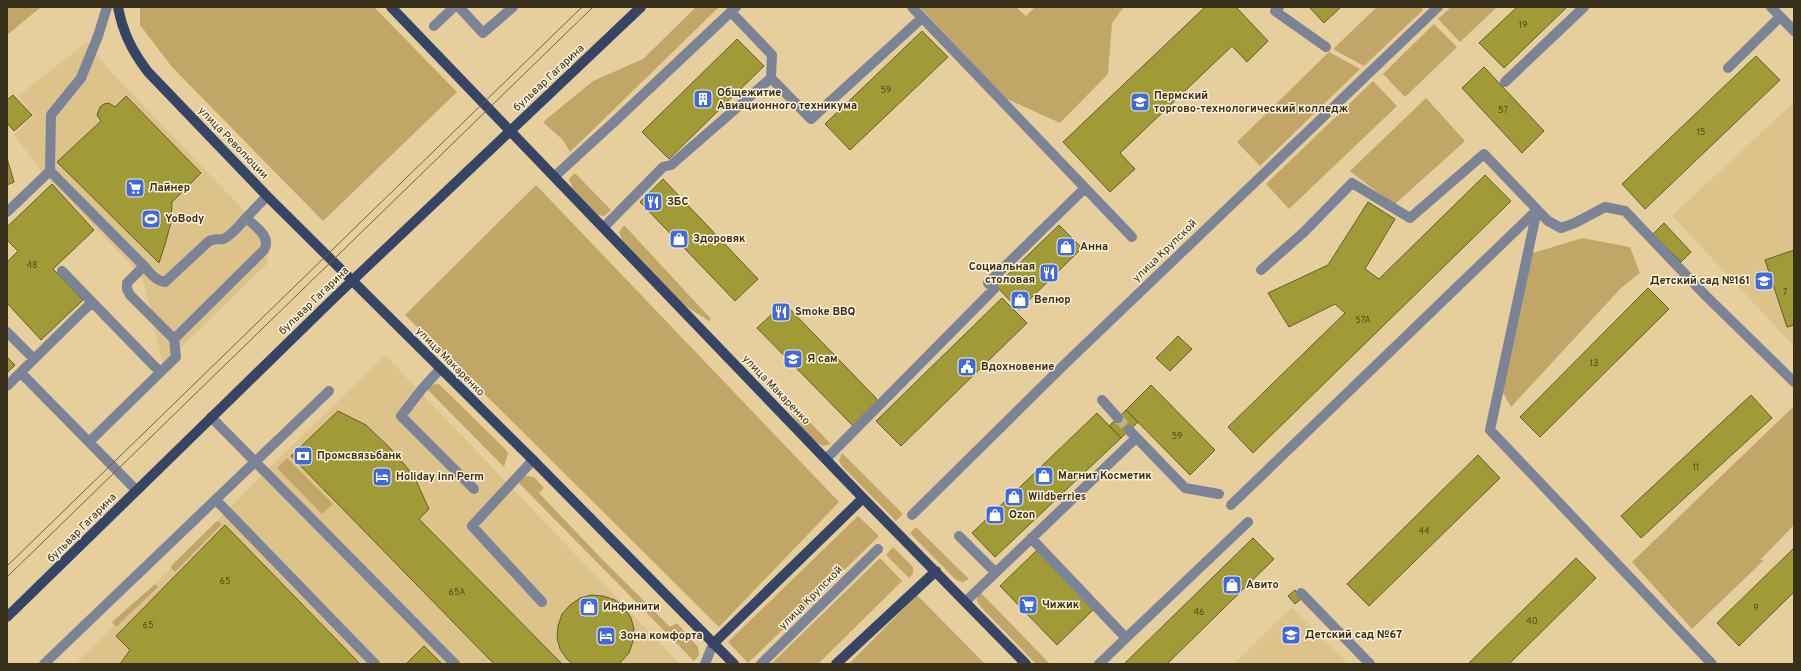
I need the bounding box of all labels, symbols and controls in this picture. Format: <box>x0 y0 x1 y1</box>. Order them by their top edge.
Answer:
house number: 19 <box>1519 20 1527 31</box>
street label: бульвар Гагарина <box>510 41 588 115</box>
house number: 59 <box>881 85 891 96</box>
place label: Общежитие Авиационного техникума <box>717 86 857 113</box>
building icon: Общежитие Авиационного техникума <box>692 88 714 110</box>
place label: Пермский торгово-технологический колледж <box>1154 89 1349 116</box>
school or university icon: Пермский торгово-технологический колледж <box>1129 91 1151 113</box>
street label: улица Революции <box>195 104 271 182</box>
house number: 57 <box>1498 105 1508 116</box>
house number: 15 <box>1697 127 1705 138</box>
supermarket icon: Лайнер <box>124 177 146 199</box>
place label: Лайнер <box>149 181 190 195</box>
restaurant icon: ЗБС <box>642 191 664 213</box>
place label: ЗБС <box>667 195 688 209</box>
sports icon: YoBody <box>140 208 162 230</box>
place label: YoBody <box>165 212 204 226</box>
street label: улица Крупской <box>1130 217 1200 285</box>
shop icon: Здоровяк <box>668 228 690 250</box>
place label: Здоровяк <box>693 232 746 246</box>
shop icon: Анна <box>1055 236 1077 258</box>
place label: Анна <box>1080 240 1108 254</box>
house number: 48 <box>26 260 38 271</box>
place label: Социальная столовая <box>969 260 1035 287</box>
restaurant icon: Социальная столовая <box>1038 262 1060 284</box>
street label: бульвар Гагарина <box>276 264 352 338</box>
school or university icon: Детский сад №161 <box>1753 270 1775 292</box>
place label: Детский сад №161 <box>1650 274 1750 288</box>
house number: 7 <box>1783 287 1788 298</box>
shop icon: Велюр <box>1009 289 1031 311</box>
place label: Велюр <box>1034 293 1071 307</box>
restaurant icon: Smoke BBQ <box>770 301 792 323</box>
place label: Smoke BBQ <box>795 305 855 319</box>
house number: 57А <box>1355 315 1371 326</box>
street label: улица Макаренко <box>413 325 487 399</box>
school or university icon: Я сам <box>782 348 804 370</box>
street label: улица Макаренко <box>739 352 813 428</box>
place label: Я сам <box>807 352 838 366</box>
public building icon: Вдохновение <box>956 356 978 378</box>
house number: 13 <box>1590 358 1598 369</box>
place label: Вдохновение <box>981 360 1054 374</box>
house number: 59 <box>1172 431 1182 442</box>
bank icon: Промсвязьбанк <box>292 445 314 467</box>
place label: Промсвязьбанк <box>317 449 402 463</box>
house number: 11 <box>1693 462 1699 473</box>
shop icon: Магнит Косметик <box>1033 465 1055 487</box>
hotel icon: Holiday inn Perm <box>371 466 393 488</box>
place label: Магнит Косметик <box>1058 469 1152 483</box>
place label: Holiday inn Perm <box>396 470 484 484</box>
shop icon: Wildberries <box>1003 486 1025 508</box>
street label: бульвар Гагарина <box>44 490 120 566</box>
place label: Wildberries <box>1028 490 1086 504</box>
shop icon: Ozon <box>984 504 1006 526</box>
place label: Ozon <box>1009 508 1035 522</box>
house number: 44 <box>1418 526 1430 537</box>
street label: улица Крупской <box>776 563 846 633</box>
shop icon: Авито <box>1221 574 1243 596</box>
house number: 65 <box>220 576 230 587</box>
place label: Авито <box>1246 578 1279 592</box>
house number: 65А <box>449 587 465 598</box>
supermarket icon: Чижик <box>1017 594 1039 616</box>
shop icon: Инфинити <box>578 596 600 618</box>
place label: Чижик <box>1042 598 1080 612</box>
place label: Инфинити <box>603 600 660 614</box>
house number: 9 <box>1753 603 1759 614</box>
house number: 46 <box>1194 607 1204 618</box>
house number: 40 <box>1526 616 1538 627</box>
house number: 65 <box>143 620 153 631</box>
school or university icon: Детский сад №67 <box>1280 624 1302 646</box>
hotel icon: Зона комфорта <box>595 625 617 647</box>
place label: Детский сад №67 <box>1305 628 1402 642</box>
place label: Зона комфорта <box>620 629 703 643</box>

